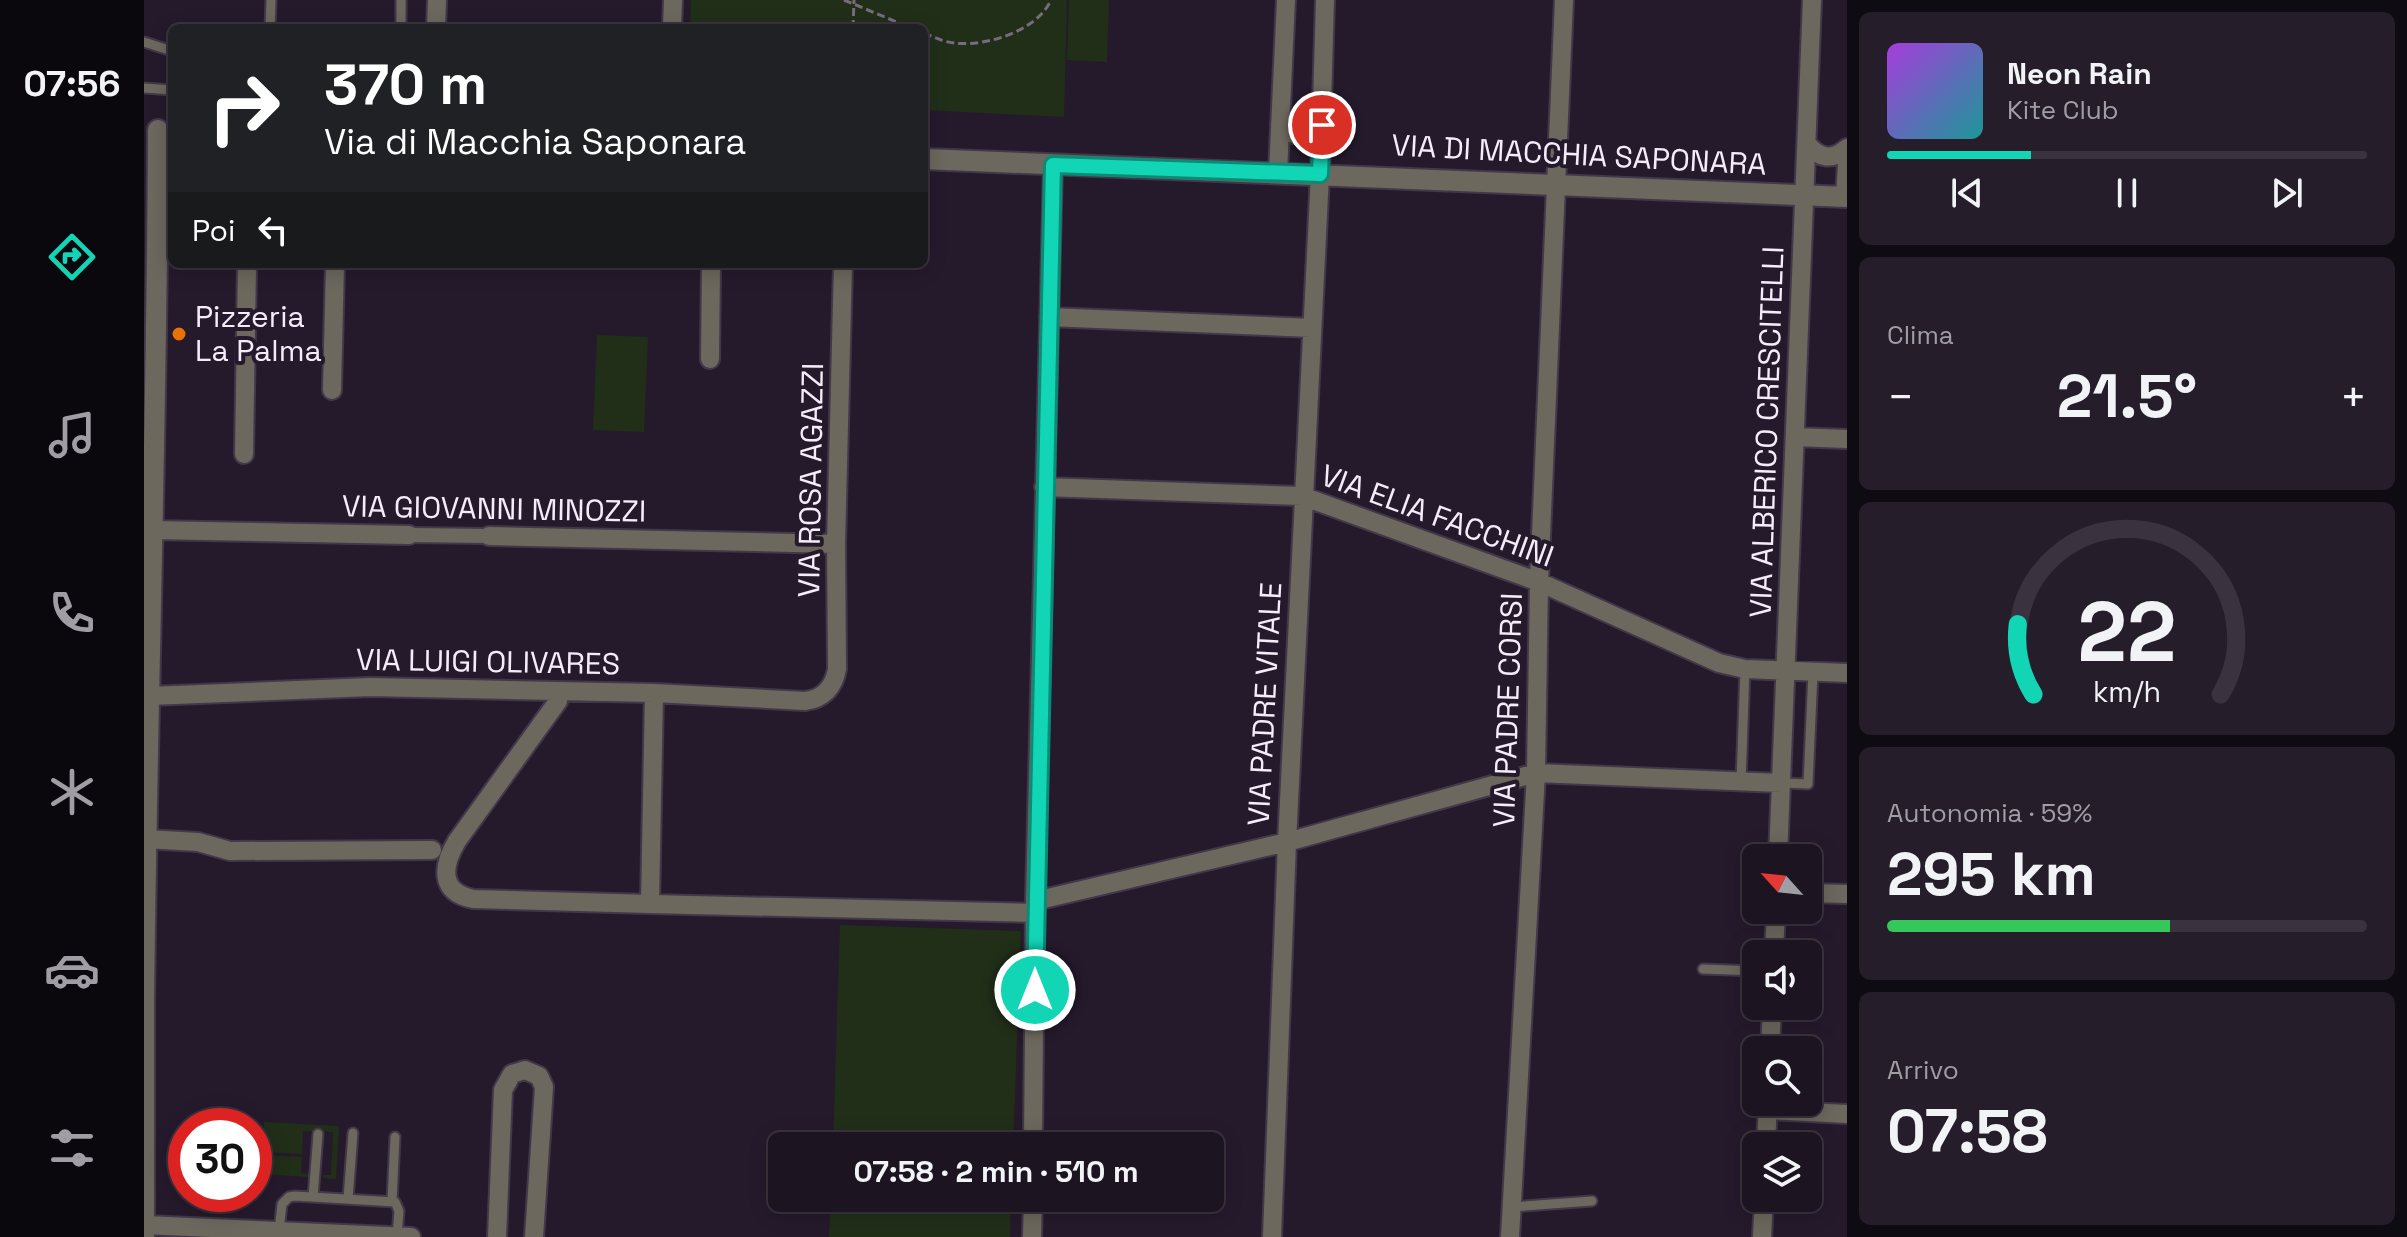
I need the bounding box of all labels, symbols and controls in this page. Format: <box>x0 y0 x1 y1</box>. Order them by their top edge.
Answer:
text: 370 m <box>324 49 487 120</box>
text: Neon Rain <box>2007 54 2152 93</box>
icon: right <box>192 56 296 160</box>
text: 07:56 <box>23 61 121 107</box>
pin <box>1288 91 1356 159</box>
text: Kite Club <box>2007 93 2119 127</box>
icon: arrive <box>1300 103 1344 147</box>
text: Via di Macchia Saponara <box>324 119 746 165</box>
street label: VIA DI MACCHIA SAPONARA <box>1391 125 1768 184</box>
icon: previous <box>1945 171 1989 215</box>
icon: pause <box>2105 171 2149 215</box>
icon: next <box>2265 171 2309 215</box>
icon: left <box>251 208 295 252</box>
text: Poi <box>192 211 235 250</box>
icon: directions <box>44 229 100 285</box>
street label: VIA ALBERICO CRESCITELLI <box>1741 246 1792 618</box>
place label: Pizzeria La Palma <box>195 297 322 370</box>
text: Clima <box>1887 318 1954 352</box>
marker: Pizzeria La Palma <box>170 325 188 343</box>
text: 21.5° <box>2057 358 2197 435</box>
street label: VIA ROSA AGAZZI <box>789 362 832 598</box>
text: − <box>1887 369 1914 425</box>
text: + <box>2340 369 2367 425</box>
icon: music <box>44 407 100 463</box>
street label: VIA ELIA FACCHINI <box>1315 455 1559 576</box>
street label: VIA GIOVANNI MINOZZI <box>342 486 646 531</box>
text: 22 <box>2078 578 2176 684</box>
street label: VIA PADRE VITALE <box>1239 581 1290 827</box>
icon: phone <box>44 585 100 641</box>
street label: VIA PADRE CORSI <box>1484 592 1531 828</box>
street label: VIA LUIGI OLIVARES <box>356 640 620 683</box>
text: km/h <box>2093 674 2161 710</box>
icon: climate <box>44 764 100 820</box>
text: Autonomia · 59% <box>1887 796 2092 830</box>
text: 295 km <box>1887 836 2096 913</box>
north arrow <box>1742 844 1822 924</box>
map controls <box>1742 844 1822 1212</box>
button: sound <box>1742 940 1822 1020</box>
icon: car <box>44 942 100 998</box>
position arrow <box>993 948 1077 1032</box>
button: search <box>1742 1036 1822 1116</box>
text: Arrivo <box>1887 1053 1959 1087</box>
text: 07:58 <box>1887 1093 2048 1170</box>
speed limit sign: 30 <box>168 1108 272 1212</box>
icon: filters <box>44 1120 100 1176</box>
button: layers <box>1742 1132 1822 1212</box>
text: 07:58 · 2 min · 510 m <box>853 1152 1139 1191</box>

